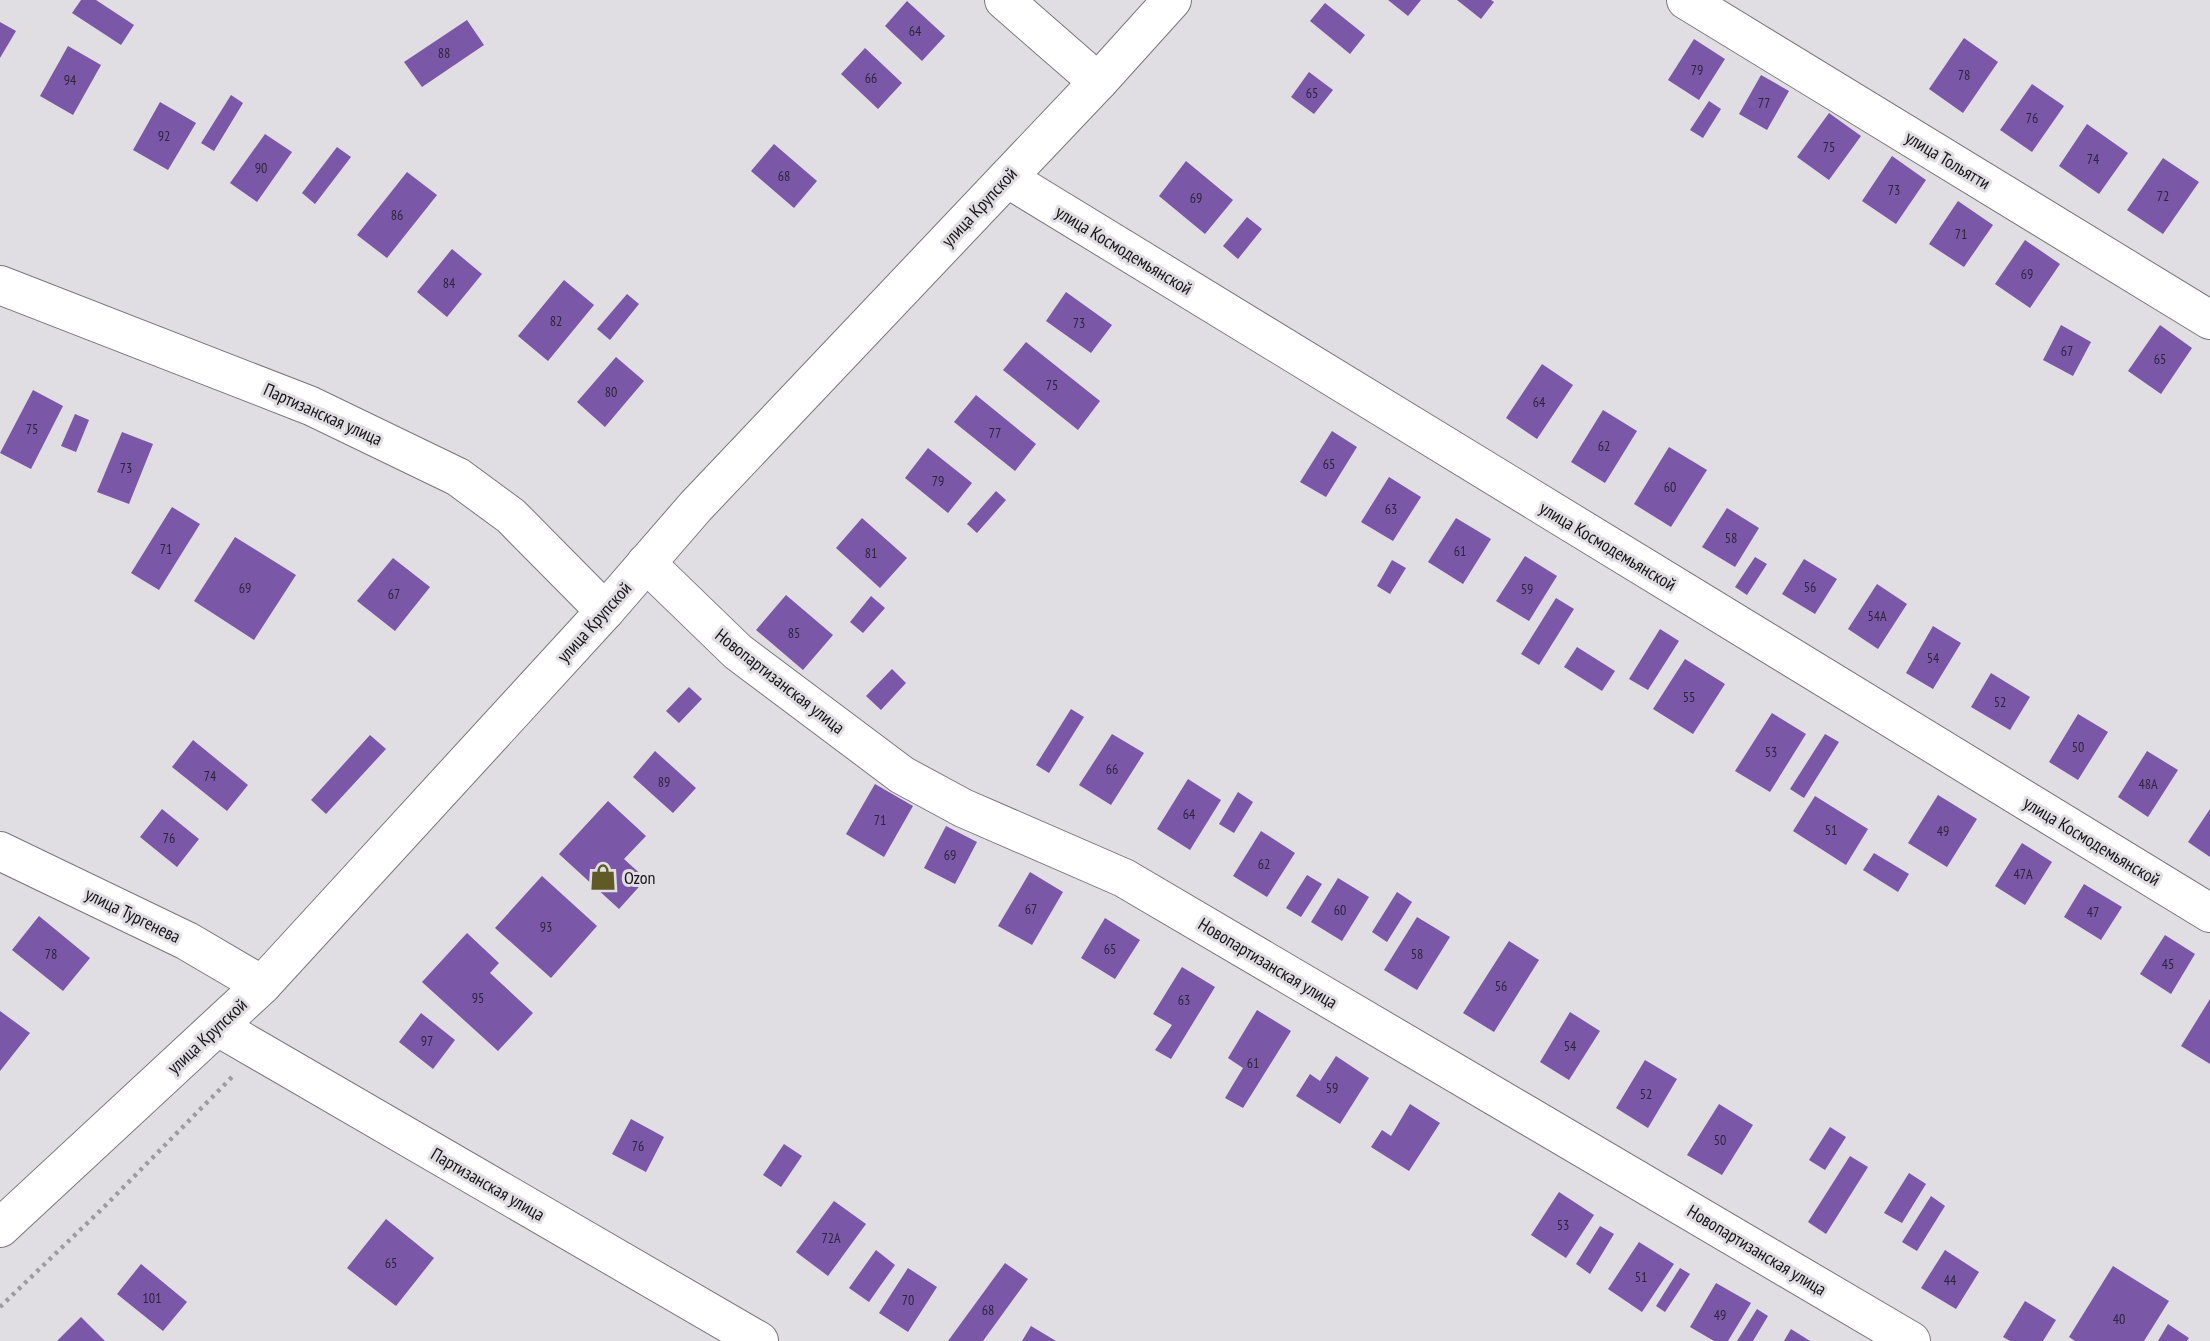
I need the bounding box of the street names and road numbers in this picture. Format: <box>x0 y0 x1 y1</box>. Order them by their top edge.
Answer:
street label: улица Тольятти <box>1901 126 1995 194</box>
street label: улица Крупской <box>936 162 1022 252</box>
street label: улица Космодемьянской <box>1052 200 1196 300</box>
street label: Партизанская улица <box>260 378 386 450</box>
street label: улица Космодемьянской <box>1536 496 1680 596</box>
street label: улица Крупской <box>552 577 636 667</box>
street label: Новопартизанская улица <box>711 623 849 739</box>
street label: улица Космодемьянской <box>2020 791 2164 891</box>
street label: улица Тургенева <box>82 882 184 948</box>
street label: Новопартизанская улица <box>1194 912 1342 1014</box>
street label: улица Крупской <box>162 993 252 1079</box>
street label: Партизанская улица <box>427 1142 549 1226</box>
street label: Новопартизанская улица <box>1683 1199 1831 1301</box>

